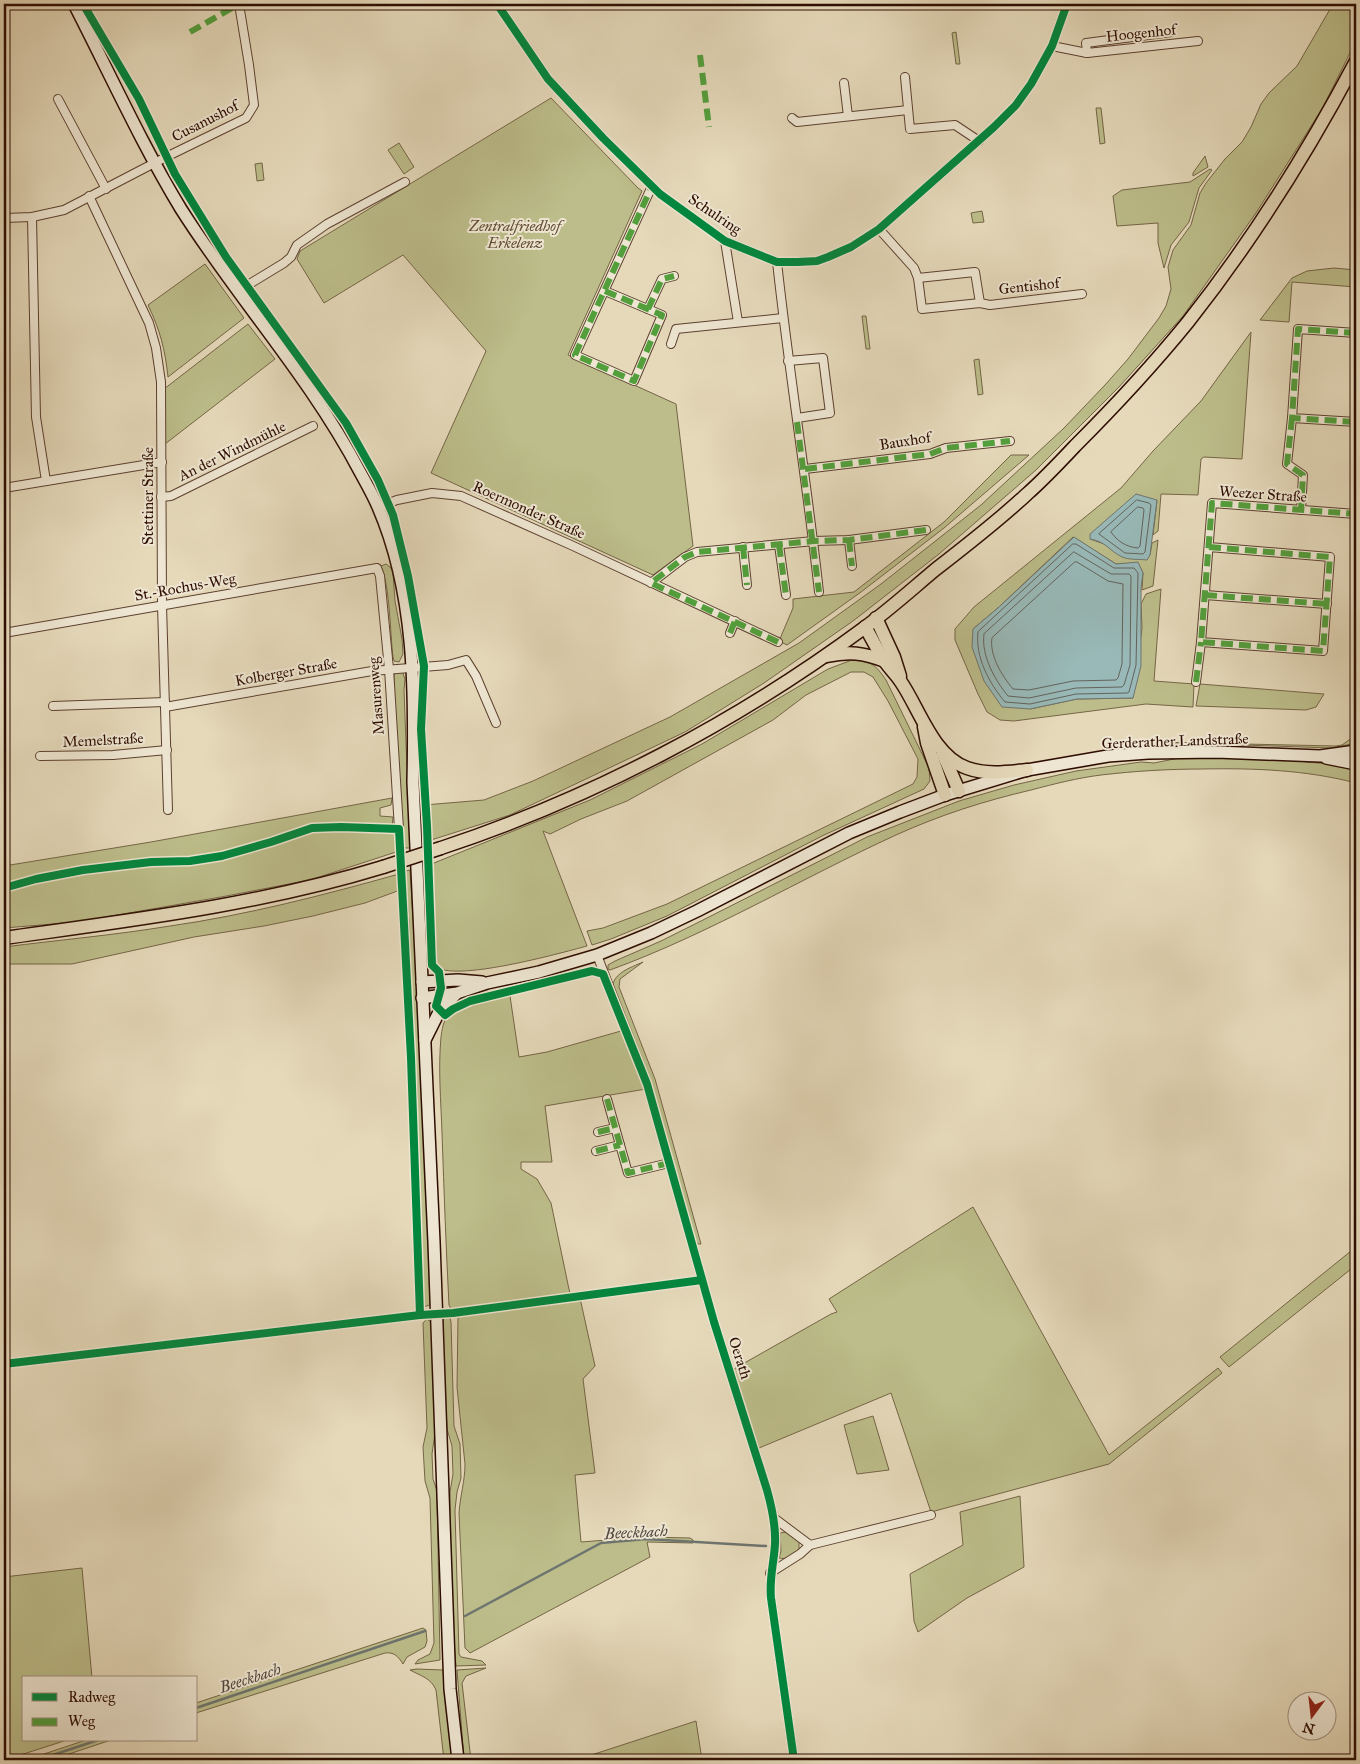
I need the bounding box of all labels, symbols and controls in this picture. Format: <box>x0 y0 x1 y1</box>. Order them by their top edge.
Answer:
street label: Hoogenhof <box>1105 20 1180 46</box>
street label: Cusanushof <box>169 95 244 145</box>
street label: Schulring <box>685 190 746 239</box>
park label: Zentralfriedhof Erkelenz <box>468 217 565 252</box>
street label: Gentishof <box>998 274 1063 298</box>
street label: An der Windmühle <box>174 417 289 485</box>
street label: Bauxhof <box>878 428 935 454</box>
street label: Stettiner Straße <box>139 447 157 545</box>
street label: Roermonder Straße <box>470 477 588 543</box>
street label: Weezer Straße <box>1218 482 1308 506</box>
street label: St.-Rochus-Weg <box>133 569 238 605</box>
street label: Kolberger Straße <box>234 654 338 690</box>
street label: Masurenweg <box>364 656 388 736</box>
street label: Memelstraße <box>62 729 144 751</box>
street label: Gerderather Landstraße <box>1101 729 1249 753</box>
street label: Oerath <box>725 1335 755 1382</box>
water label: Beeckbach <box>603 1521 669 1543</box>
water label: Beeckbach <box>216 1659 283 1697</box>
legend <box>22 1676 198 1742</box>
text: Radweg <box>68 1688 116 1706</box>
north arrow <box>1288 1692 1338 1742</box>
text: Weg <box>68 1712 96 1730</box>
text: N <box>1301 1718 1317 1738</box>

